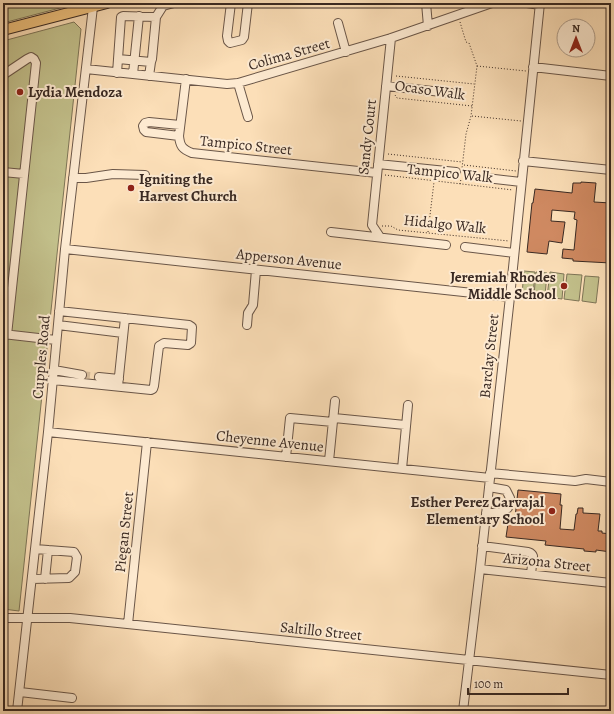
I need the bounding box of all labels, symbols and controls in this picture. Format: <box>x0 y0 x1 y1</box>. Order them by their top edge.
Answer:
north arrow <box>556 18 596 58</box>
text: N <box>572 21 580 36</box>
street label: Colima Street <box>246 33 332 75</box>
street label: Ocaso Walk <box>393 75 467 105</box>
place label: Lydia Mendoza <box>28 82 123 102</box>
marker: Lydia Mendoza <box>15 87 25 97</box>
street label: Sandy Court <box>353 98 381 176</box>
street label: Tampico Street <box>199 130 293 160</box>
street label: Tampico Walk <box>406 159 495 188</box>
place label: Igniting the Harvest Church <box>139 169 237 206</box>
marker: Igniting the Harvest Church <box>126 183 136 193</box>
street label: Hidalgo Walk <box>403 210 488 238</box>
street label: Apperson Avenue <box>234 243 343 275</box>
place label: Jeremiah Rhodes Middle School <box>450 267 556 304</box>
marker: Jeremiah Rhodes Middle School <box>559 281 569 291</box>
street label: Cupples Road <box>27 313 55 400</box>
street label: Barclay Street <box>475 313 503 399</box>
street label: Cheyenne Avenue <box>215 425 325 457</box>
street label: Piegan Street <box>110 490 138 573</box>
place label: Esther Perez Carvajal Elementary School <box>410 492 544 529</box>
marker: Esther Perez Carvajal Elementary School <box>547 506 557 516</box>
street label: Arizona Street <box>501 547 592 577</box>
street label: Saltillo Street <box>279 617 363 645</box>
scale bar <box>468 670 568 696</box>
text: 100 m <box>474 676 503 692</box>

